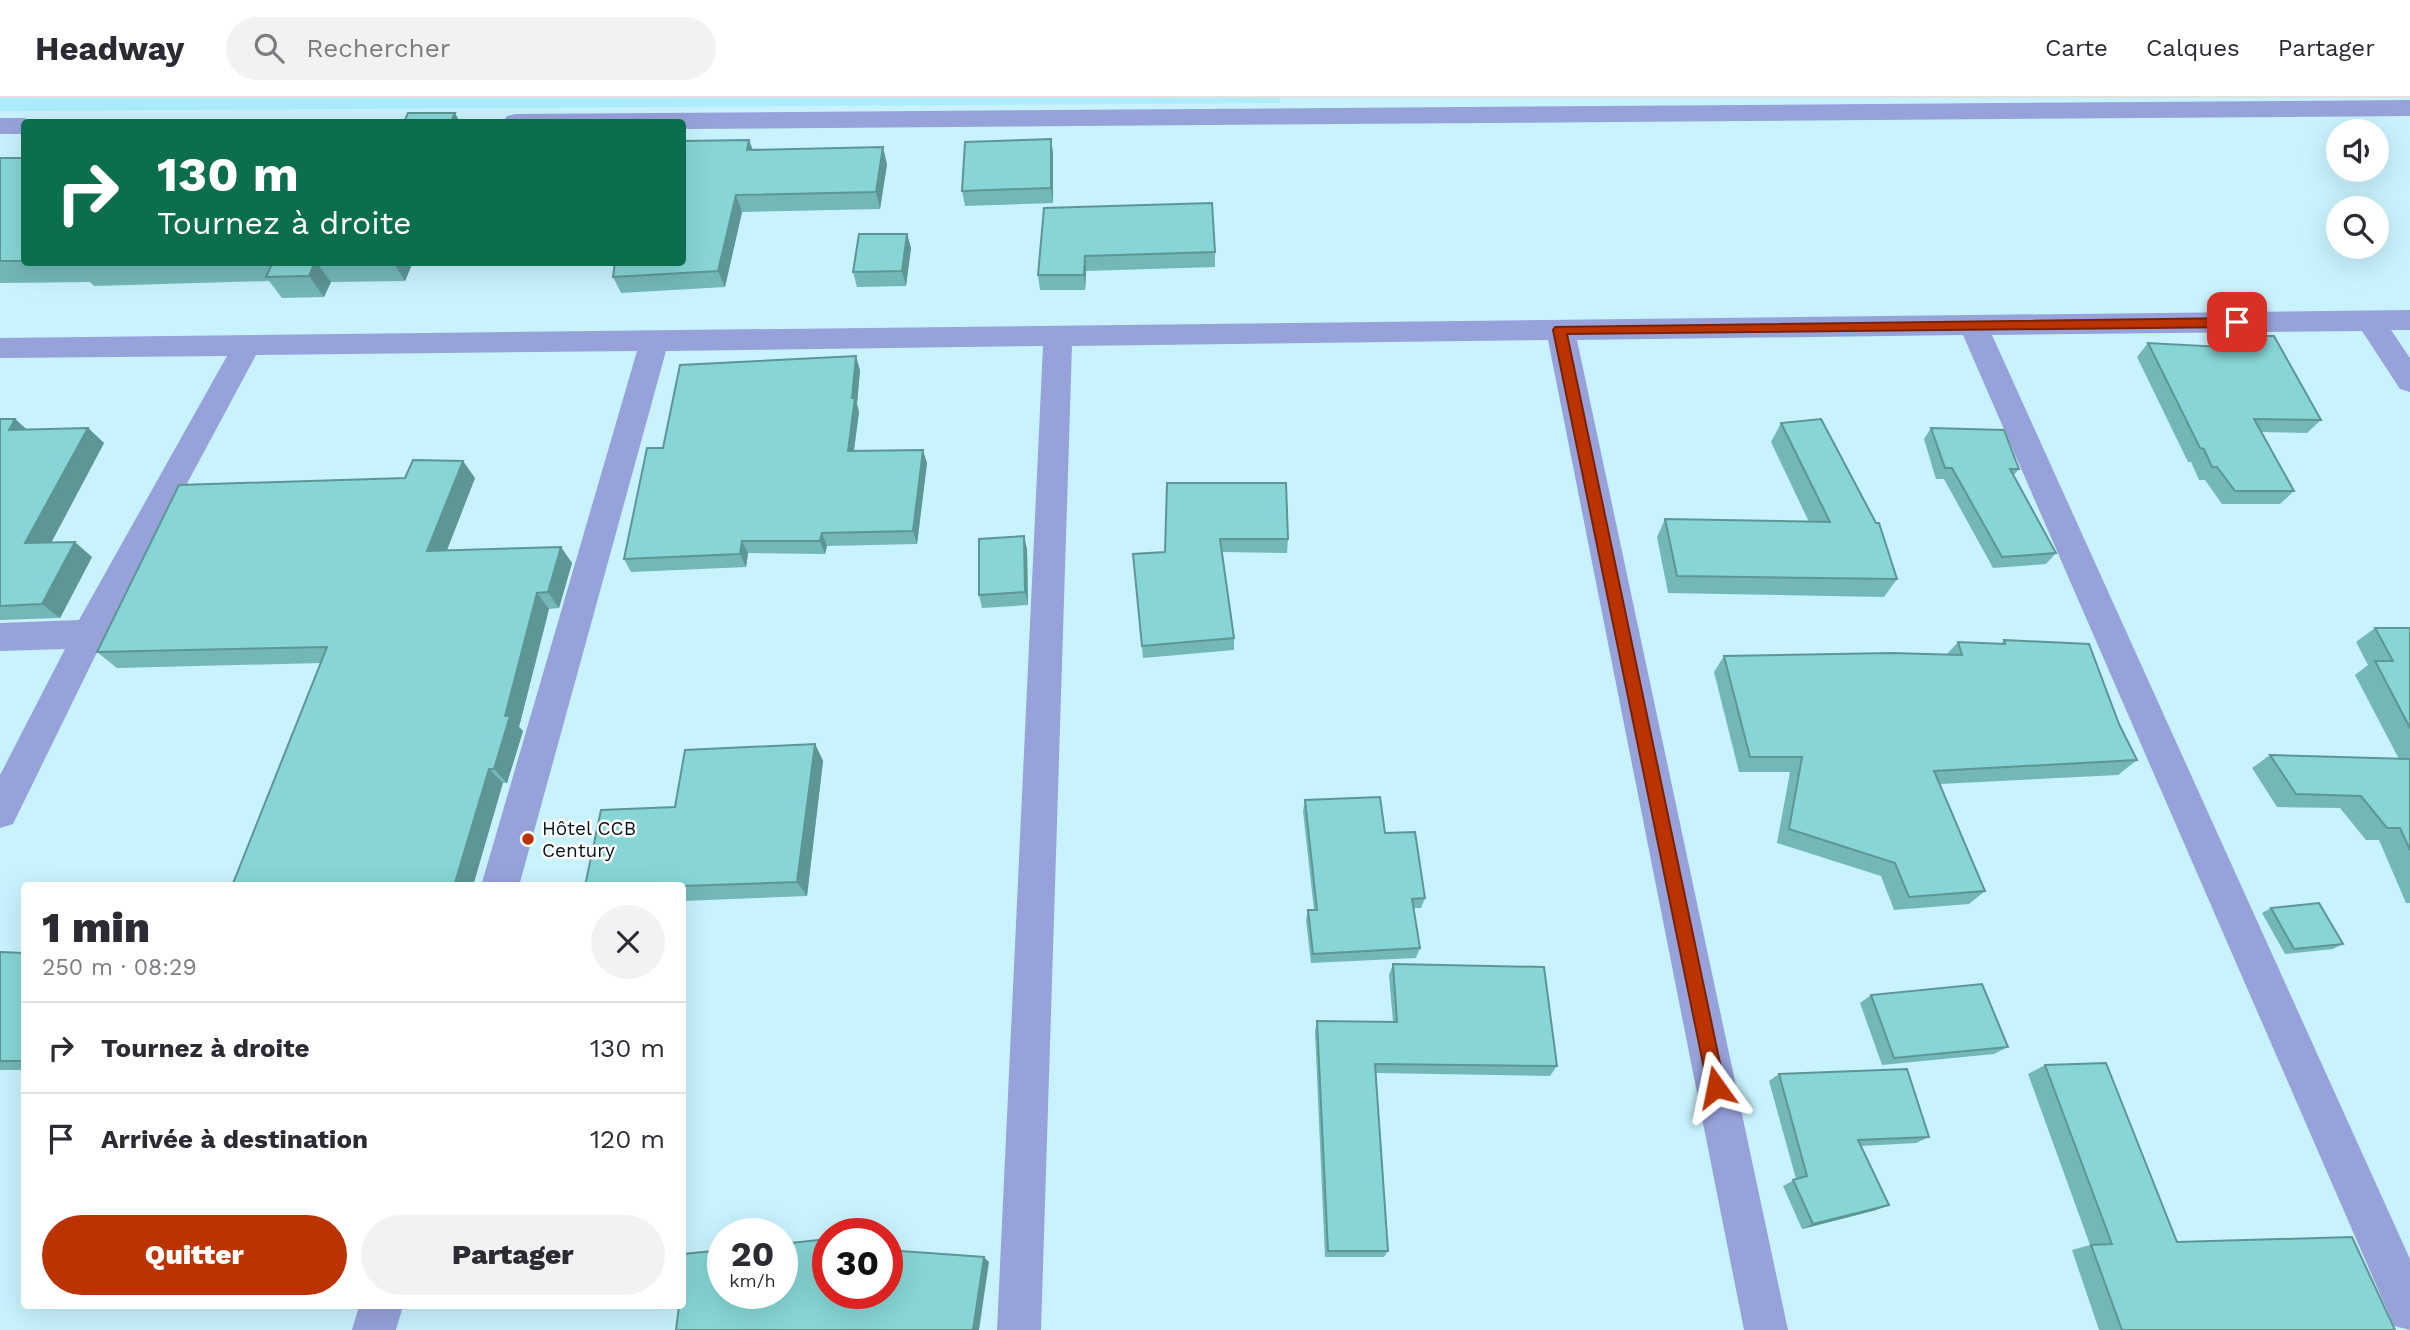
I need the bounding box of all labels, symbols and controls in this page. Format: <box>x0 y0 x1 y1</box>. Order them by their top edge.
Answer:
search box <box>226 17 716 80</box>
text: Headway <box>35 29 184 68</box>
icon: search <box>250 29 288 67</box>
text: Rechercher <box>306 33 450 63</box>
text: Carte <box>2045 34 2108 62</box>
text: Calques <box>2146 34 2240 62</box>
text: Partager <box>2278 34 2375 62</box>
map controls <box>2326 119 2389 259</box>
button: sound <box>2326 119 2389 182</box>
text: 130 m <box>157 145 299 203</box>
icon: right <box>42 147 133 238</box>
button: search <box>2326 196 2389 259</box>
text: Tournez à droite <box>157 204 412 242</box>
pin <box>2207 292 2267 352</box>
icon: arrive <box>2218 303 2256 341</box>
place label: Hôtel CCB Century <box>542 817 636 862</box>
marker: Hôtel CCB Century <box>520 831 536 847</box>
text: 1 min <box>42 903 150 952</box>
button: close <box>591 905 665 979</box>
text: 250 m · 08:29 <box>42 954 197 981</box>
icon: right <box>42 1029 80 1067</box>
text: Tournez à droite <box>101 1033 310 1063</box>
text: 130 m <box>590 1033 665 1063</box>
position arrow <box>1679 1050 1753 1124</box>
icon: arrive <box>42 1120 80 1158</box>
text: Arrivée à destination <box>101 1124 368 1154</box>
text: 120 m <box>590 1124 665 1154</box>
button: Quitter <box>42 1215 347 1295</box>
button: Partager <box>361 1215 665 1295</box>
speed limit sign: 30 <box>812 1218 903 1309</box>
text: 20 <box>731 1233 774 1275</box>
text: km/h <box>729 1270 776 1291</box>

